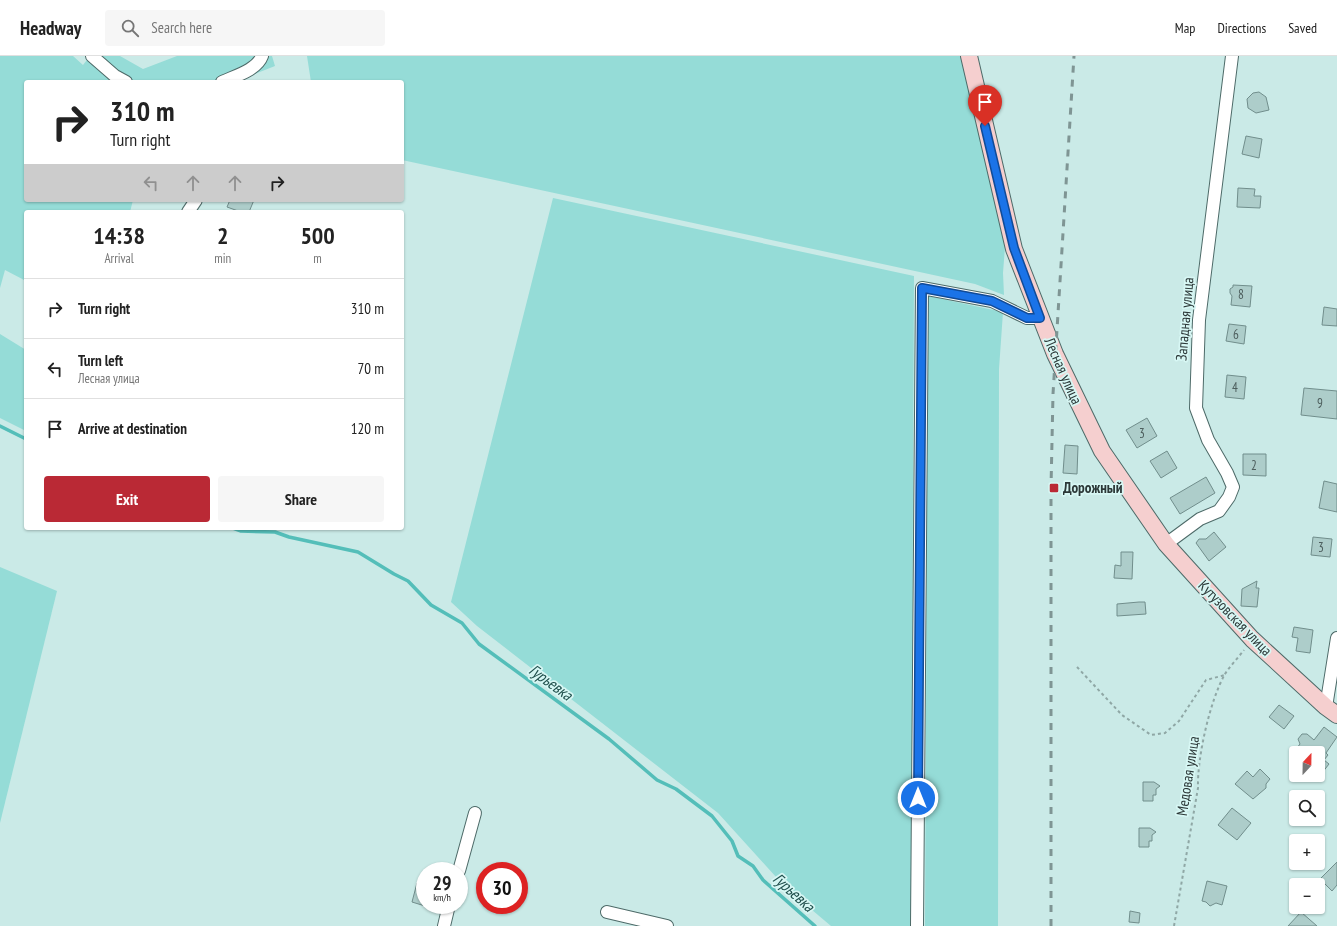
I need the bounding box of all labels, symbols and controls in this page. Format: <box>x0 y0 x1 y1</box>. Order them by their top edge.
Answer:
search box <box>105 10 385 46</box>
text: Headway <box>20 16 81 40</box>
icon: search <box>119 17 141 39</box>
text: Search here <box>151 18 212 37</box>
text: Map <box>1175 19 1195 37</box>
text: Directions <box>1217 19 1266 37</box>
text: Saved <box>1288 19 1317 37</box>
pin <box>968 85 1002 126</box>
icon: arrive <box>974 91 996 113</box>
text: 310 m <box>110 92 174 129</box>
icon: right <box>44 96 96 148</box>
text: Turn right <box>110 128 170 151</box>
icon: left <box>140 172 162 194</box>
icon: ahead <box>182 172 204 194</box>
icon: ahead <box>224 172 246 194</box>
icon: right <box>266 172 288 194</box>
text: 14:38 <box>93 220 145 251</box>
text: 2 <box>217 220 228 251</box>
text: 500 <box>300 220 335 251</box>
text: Arrival <box>104 250 134 267</box>
text: min <box>214 250 231 267</box>
text: m <box>313 250 322 267</box>
street label: Западная улица <box>1171 276 1198 361</box>
house number: 8 <box>1238 286 1244 303</box>
icon: right <box>44 298 66 320</box>
text: Turn right <box>78 299 130 318</box>
text: 310 m <box>351 299 384 318</box>
house number: 6 <box>1233 326 1239 343</box>
street label: Лесная улица <box>1040 334 1087 407</box>
text: Turn left <box>78 351 123 370</box>
icon: left <box>44 358 66 380</box>
text: 70 m <box>358 359 384 378</box>
text: Лесная улица <box>78 370 140 387</box>
house number: 4 <box>1232 379 1238 396</box>
house number: 9 <box>1317 395 1323 412</box>
icon: arrive <box>44 418 66 440</box>
text: Arrive at destination <box>78 419 187 438</box>
text: 120 m <box>351 419 384 438</box>
house number: 3 <box>1139 425 1145 442</box>
house number: 2 <box>1251 457 1257 474</box>
button: Exit <box>44 476 210 522</box>
button: Share <box>218 476 384 522</box>
place label: Дорожный <box>1063 478 1123 497</box>
marker: Дорожный <box>1048 482 1060 494</box>
house number: 3 <box>1318 539 1324 556</box>
street label: Кутузовская улица <box>1194 576 1276 660</box>
water label: Гурьевка <box>525 660 578 705</box>
street label: Медовая улица <box>1172 735 1203 817</box>
north arrow <box>1289 746 1325 782</box>
map controls <box>1289 746 1325 914</box>
position arrow <box>897 777 939 819</box>
button: search <box>1289 790 1325 826</box>
button: + <box>1289 834 1325 870</box>
speed limit sign: 30 <box>476 862 528 914</box>
water label: Гурьевка <box>769 868 820 917</box>
text: 29 <box>432 870 452 896</box>
button: − <box>1289 878 1325 914</box>
text: km/h <box>433 891 451 904</box>

